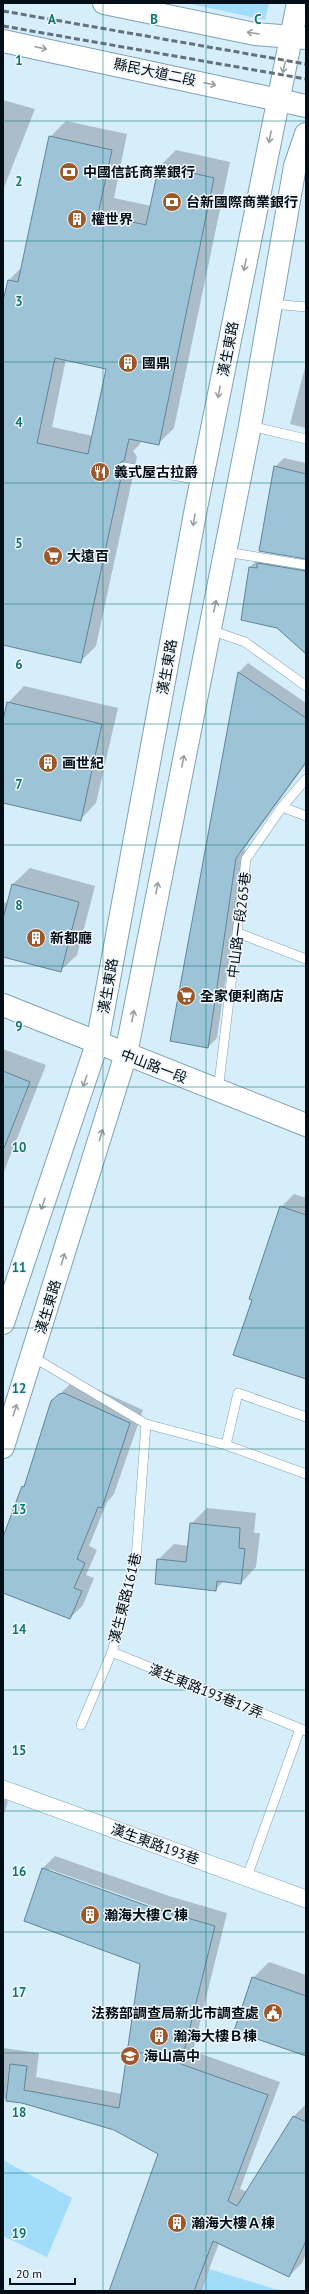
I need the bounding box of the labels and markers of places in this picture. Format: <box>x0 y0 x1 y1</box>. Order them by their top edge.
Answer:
bank icon: 中國信託商業銀行 <box>58 161 80 183</box>
place label: 中國信託商業銀行 <box>83 163 195 181</box>
bank icon: 台新國際商業銀行 <box>161 191 183 213</box>
place label: 台新國際商業銀行 <box>186 193 298 211</box>
building icon: 權世界 <box>66 208 88 230</box>
place label: 權世界 <box>91 210 133 228</box>
building icon: 國鼎 <box>117 352 139 374</box>
place label: 國鼎 <box>142 354 170 372</box>
restaurant icon: 義式屋古拉爵 <box>89 461 111 483</box>
place label: 義式屋古拉爵 <box>114 463 198 481</box>
supermarket icon: 大遠百 <box>42 545 64 567</box>
place label: 大遠百 <box>67 547 109 565</box>
building icon: 画世紀 <box>37 752 59 774</box>
place label: 画世紀 <box>62 754 104 772</box>
building icon: 新都廳 <box>25 927 47 949</box>
place label: 新都廳 <box>50 929 92 947</box>
supermarket icon: 全家便利商店 <box>175 985 197 1007</box>
place label: 全家便利商店 <box>200 987 284 1005</box>
building icon: 瀚海大樓Ｃ棟 <box>79 1904 101 1926</box>
place label: 瀚海大樓Ｃ棟 <box>104 1906 188 1924</box>
public building icon: 法務部調查局新北市調查處 <box>262 2002 284 2024</box>
place label: 法務部調查局新北市調查處 <box>91 2004 259 2022</box>
building icon: 瀚海大樓Ｂ棟 <box>148 2025 170 2047</box>
place label: 瀚海大樓Ｂ棟 <box>173 2027 257 2045</box>
school or university icon: 海山高中 <box>119 2045 141 2067</box>
place label: 海山高中 <box>144 2047 200 2065</box>
building icon: 瀚海大樓Ａ棟 <box>166 2212 188 2234</box>
place label: 瀚海大樓Ａ棟 <box>191 2214 275 2232</box>

